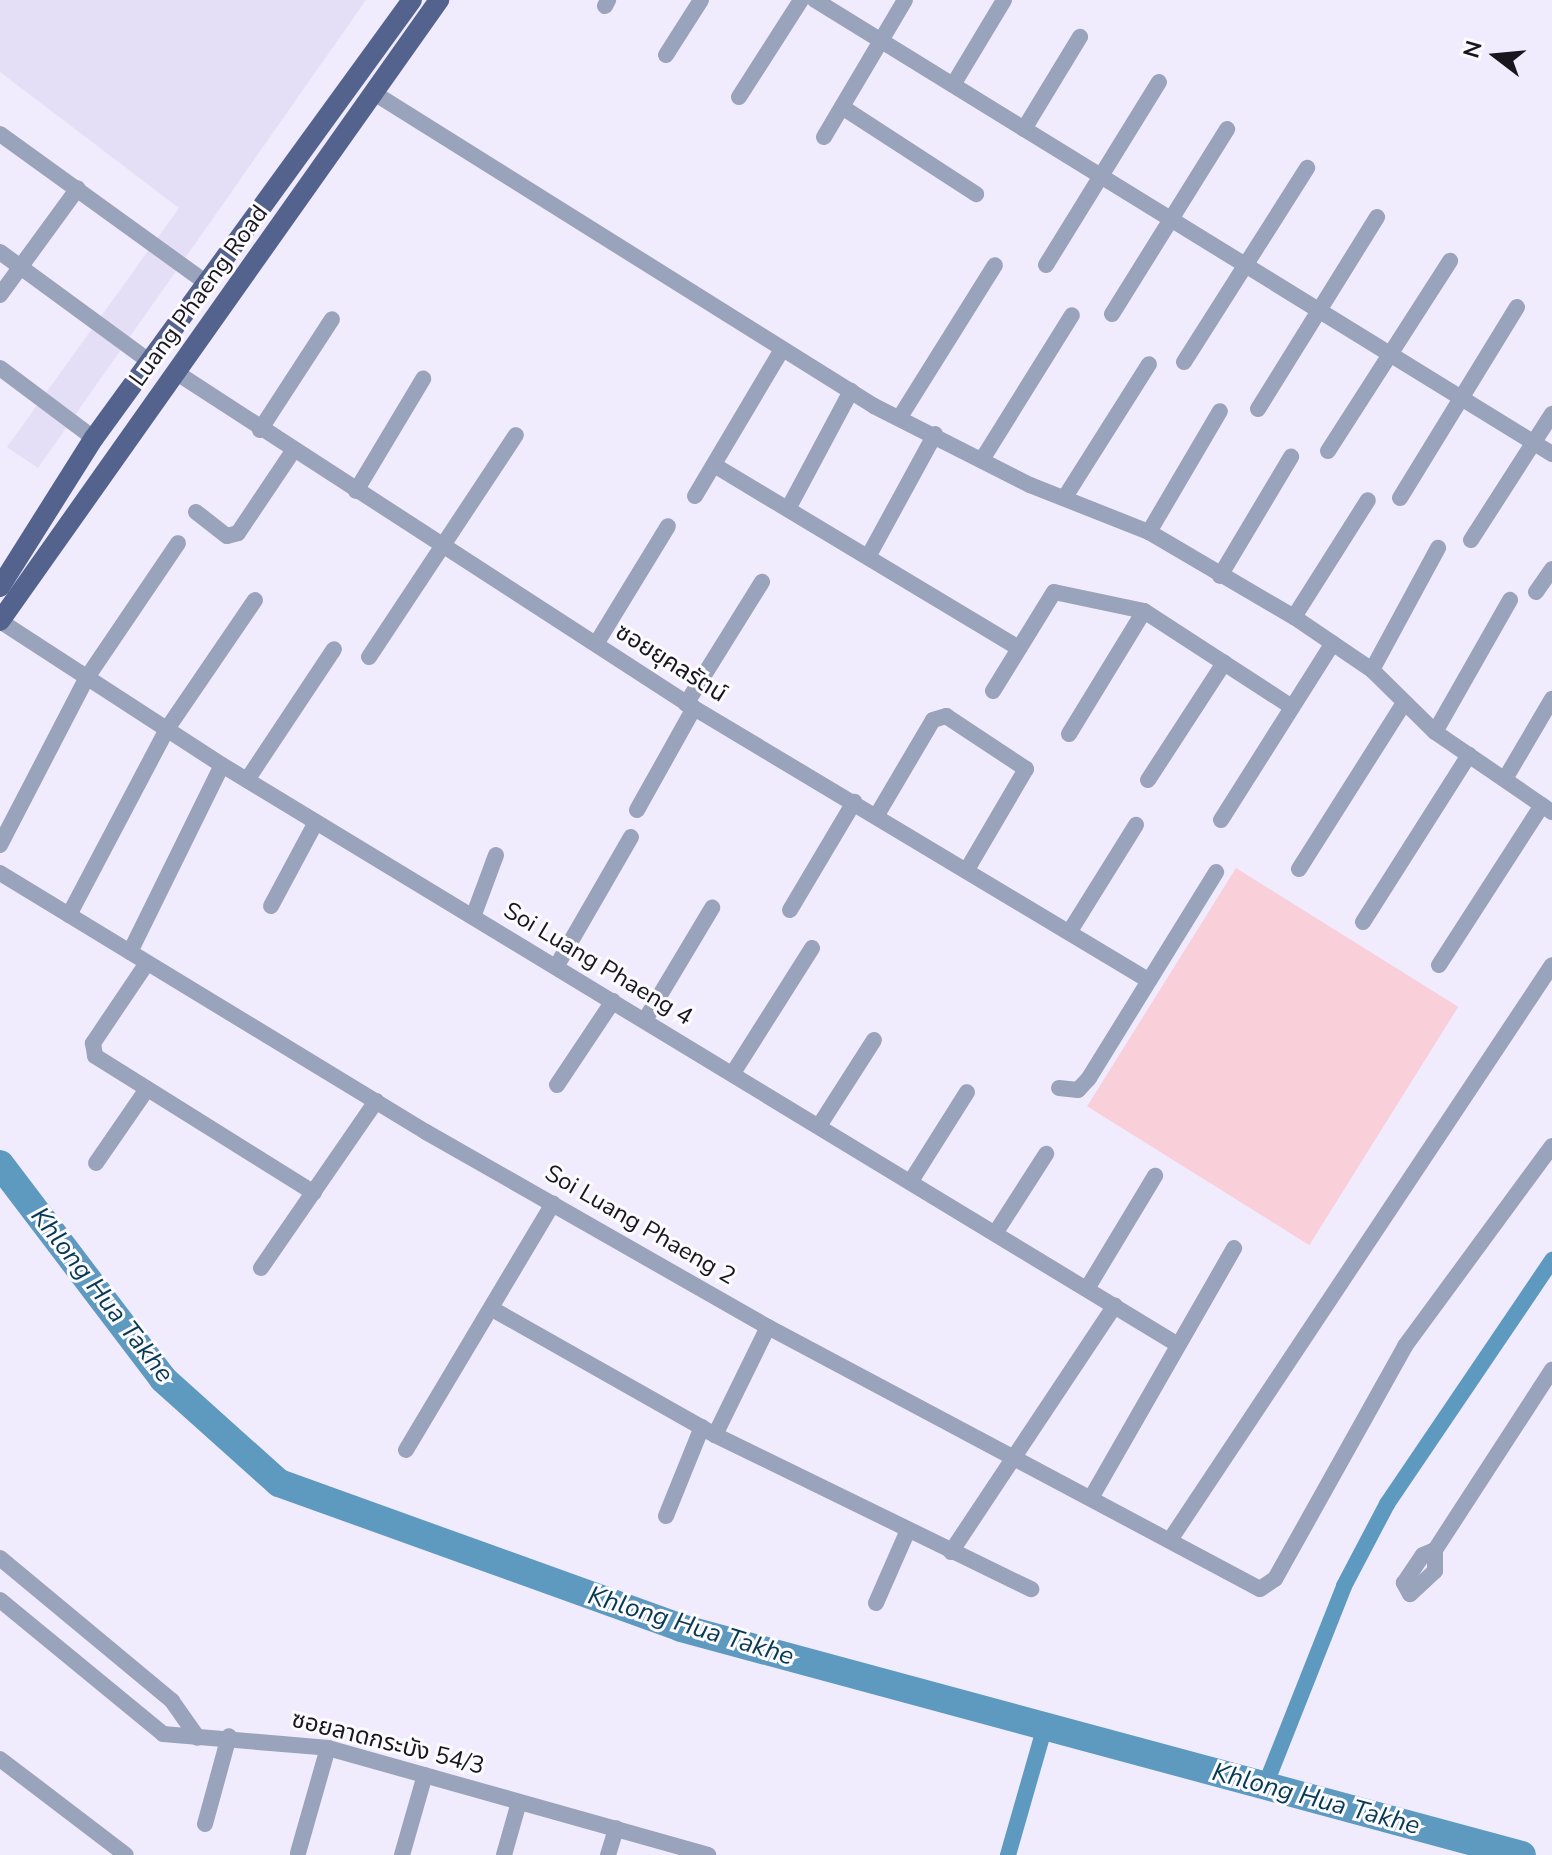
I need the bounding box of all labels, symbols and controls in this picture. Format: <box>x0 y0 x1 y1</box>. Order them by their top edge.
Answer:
north arrow <box>1456 16 1536 96</box>
text: N <box>1456 37 1490 61</box>
street label: Luang Phaeng Road <box>124 200 274 392</box>
street label: ซอยยุคลรัตน์ <box>610 617 732 709</box>
street label: Soi Luang Phaeng 4 <box>498 896 698 1032</box>
street label: Soi Luang Phaeng 2 <box>540 1159 740 1291</box>
water label: Khlong Hua Takhe <box>24 1201 180 1389</box>
water label: Khlong Hua Takhe <box>584 1580 798 1672</box>
street label: ซอยลาดกระบัง 54/3 <box>289 1705 487 1781</box>
water label: Khlong Hua Takhe <box>1209 1756 1423 1842</box>

